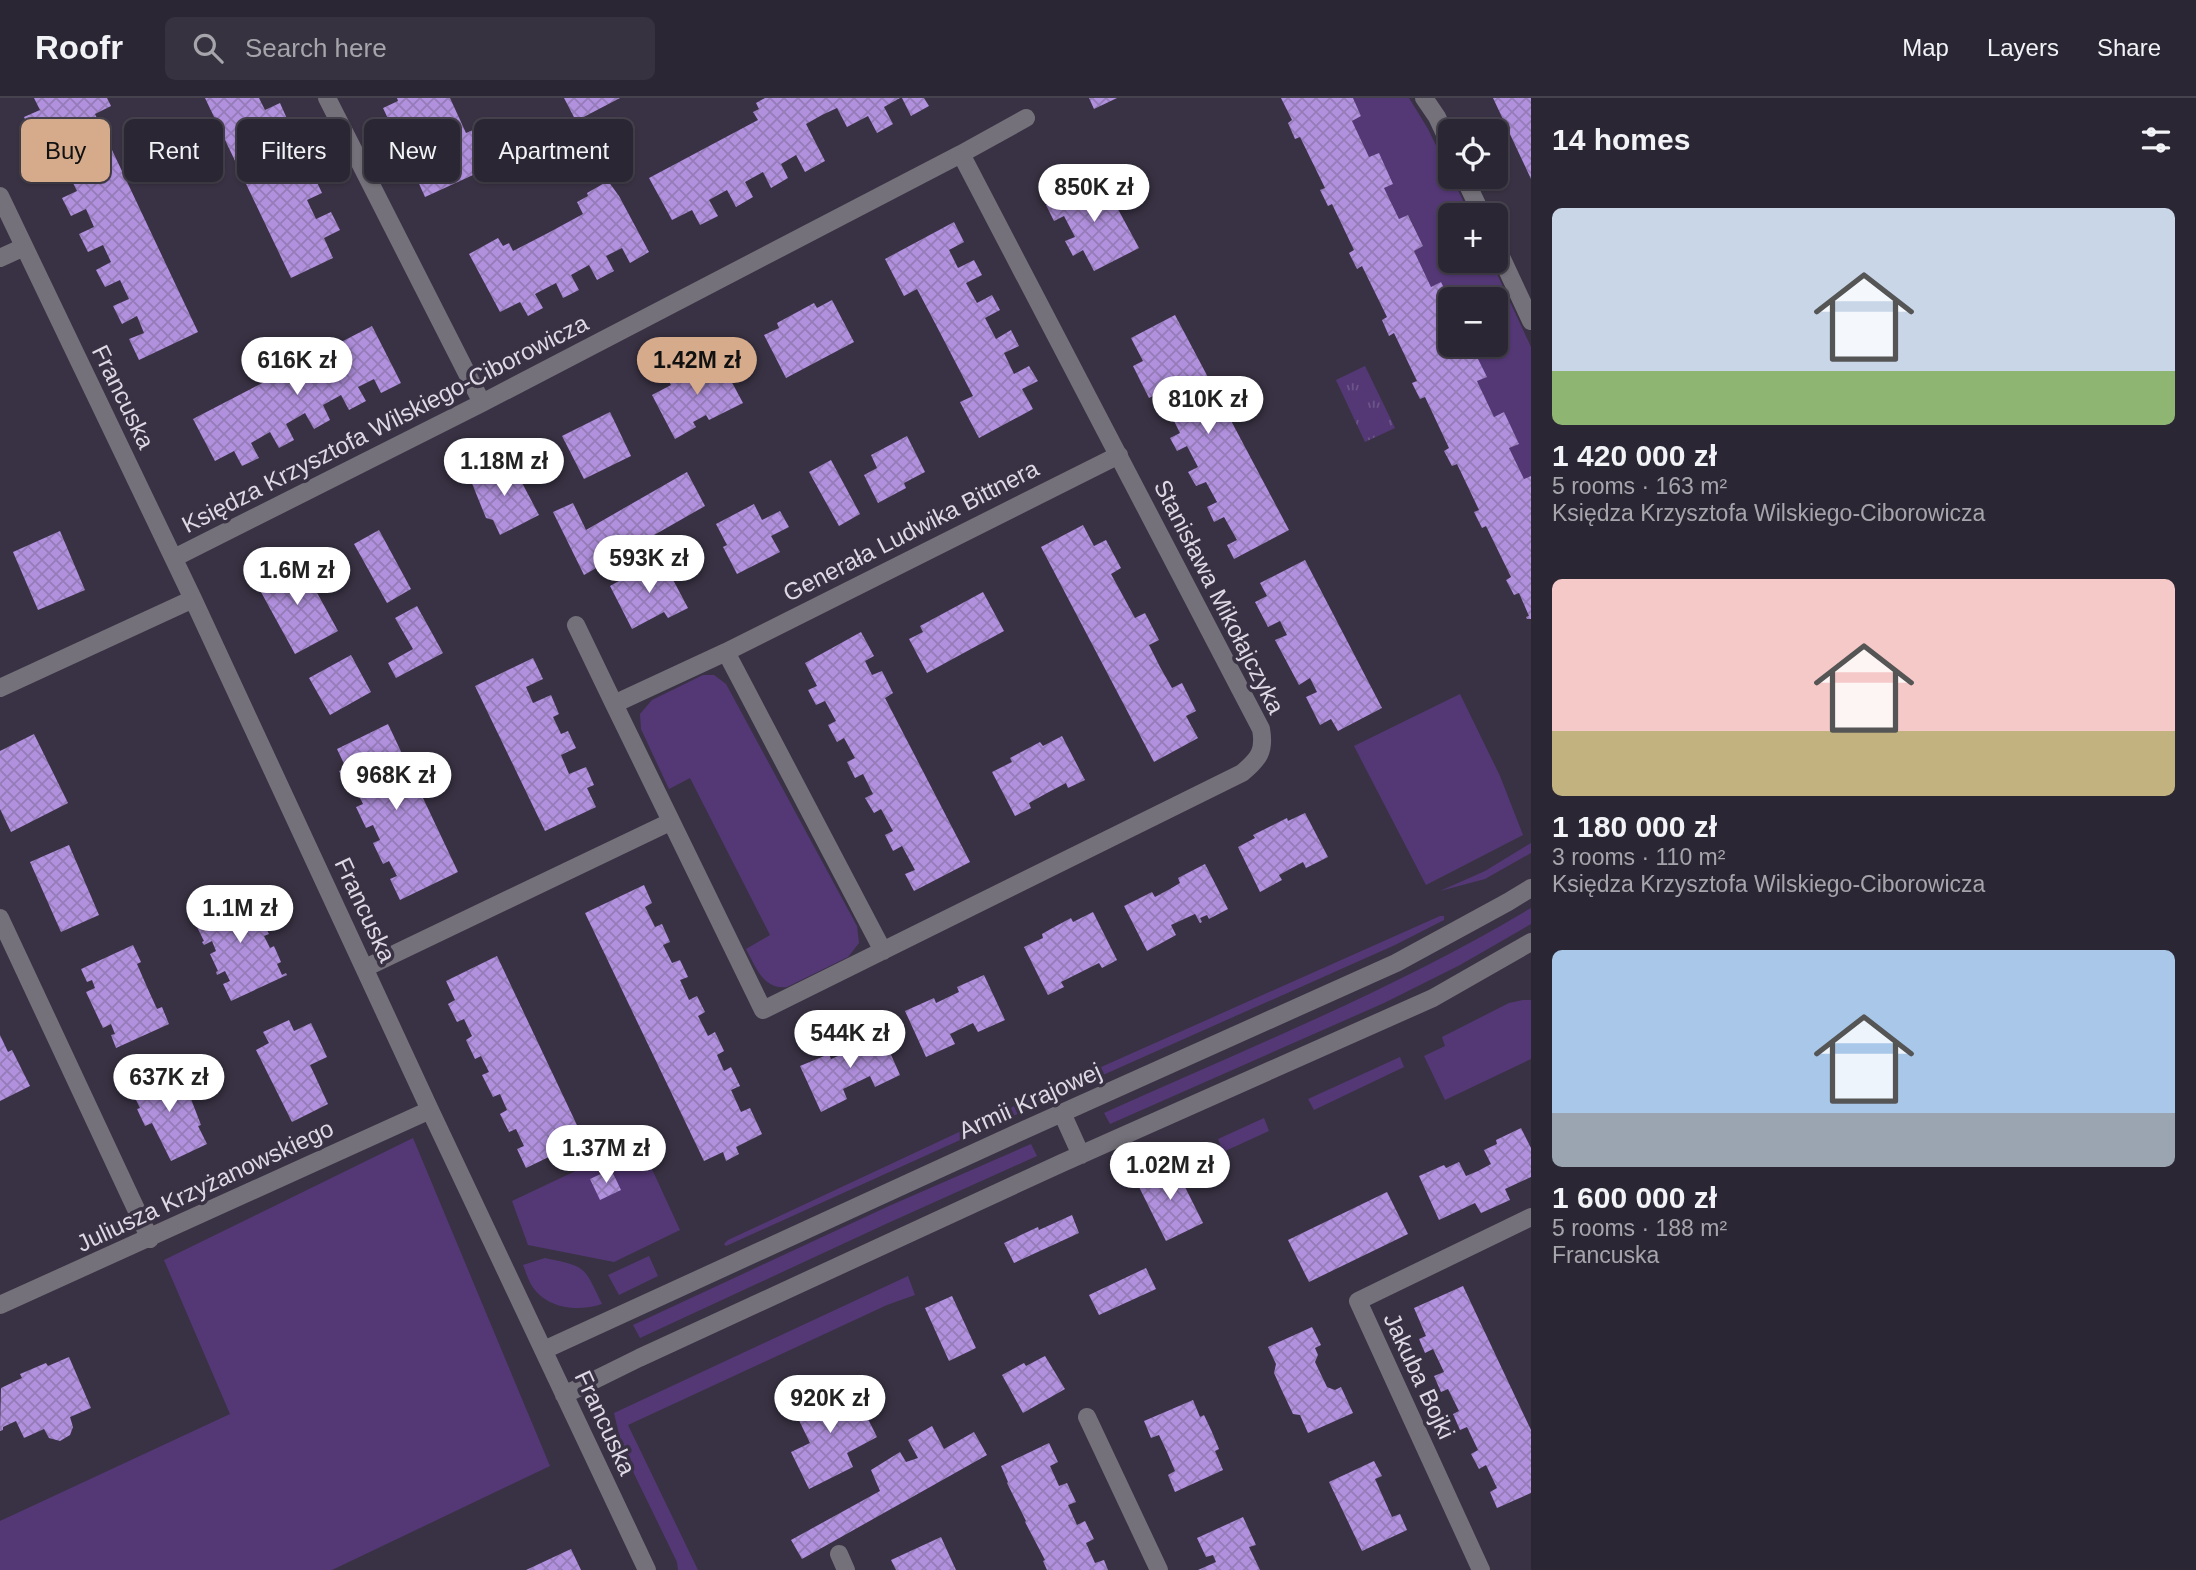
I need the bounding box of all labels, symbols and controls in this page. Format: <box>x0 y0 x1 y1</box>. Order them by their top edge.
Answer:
search box <box>165 17 655 80</box>
text: Roofr <box>35 29 123 66</box>
icon: search <box>189 29 227 67</box>
text: Search here <box>245 33 387 63</box>
text: Map <box>1902 34 1949 61</box>
text: Layers <box>1987 34 2059 61</box>
text: Share <box>2097 34 2161 61</box>
chip: Buy <box>21 119 110 182</box>
chip: Rent <box>124 119 223 182</box>
chip: Filters <box>237 119 350 182</box>
chip: New <box>364 119 460 182</box>
chip: Apartment <box>474 119 633 182</box>
map controls <box>1438 119 1508 357</box>
button: locate <box>1438 119 1508 189</box>
icon: filters <box>2137 121 2175 159</box>
text: 14 homes <box>1552 123 1690 156</box>
pin: 850K zł <box>1029 164 1159 224</box>
text: 850K zł <box>1054 174 1134 200</box>
button: + <box>1438 203 1508 273</box>
icon: home <box>1801 254 1927 380</box>
button: − <box>1438 287 1508 357</box>
street label: Księdza Krzysztofa Wilskiego-Ciborowicza <box>177 309 593 538</box>
pin: 616K zł <box>232 338 362 397</box>
pin: 1.42M zł <box>625 338 769 397</box>
street label: Francuska <box>87 341 160 454</box>
text: 616K zł <box>257 347 337 373</box>
text: 1.42M zł <box>653 347 741 373</box>
pin: 810K zł <box>1143 376 1273 436</box>
text: 810K zł <box>1168 386 1248 412</box>
pin: 1.18M zł <box>432 438 576 498</box>
text: 1 420 000 zł <box>1552 439 1717 472</box>
text: 1.18M zł <box>460 448 548 474</box>
street label: Generała Ludwika Bittnera <box>779 454 1043 607</box>
text: 5 rooms · 163 m² <box>1552 473 1727 499</box>
street label: Stanisława Mikołajczyka <box>1149 475 1291 719</box>
text: Księdza Krzysztofa Wilskiego-Ciborowicza <box>1552 500 1985 526</box>
pin: 593K zł <box>584 536 714 595</box>
text: 593K zł <box>609 545 689 571</box>
pin: 1.6M zł <box>232 547 362 607</box>
text: 1.6M zł <box>259 557 335 583</box>
icon: home <box>1801 625 1927 751</box>
pin: 968K zł <box>331 752 461 812</box>
text: 968K zł <box>356 762 436 788</box>
text: 1 180 000 zł <box>1552 810 1717 843</box>
text: 3 rooms · 110 m² <box>1552 844 1725 870</box>
street label: Francuska <box>330 853 402 967</box>
text: Księdza Krzysztofa Wilskiego-Ciborowicza <box>1552 871 1985 897</box>
pin: 1.1M zł <box>175 886 305 945</box>
text: 1.1M zł <box>202 895 278 921</box>
icon: home <box>1801 996 1927 1122</box>
pin: 544K zł <box>785 1010 915 1070</box>
text: 544K zł <box>810 1020 890 1046</box>
pin: 637K zł <box>104 1054 234 1114</box>
street label: Armii Krajowej <box>954 1057 1105 1144</box>
text: 637K zł <box>129 1064 209 1090</box>
street label: Juliusza Krzyżanowskiego <box>72 1114 337 1257</box>
pin: 1.37M zł <box>534 1126 678 1185</box>
text: 1.37M zł <box>562 1135 650 1161</box>
pin: 1.02M zł <box>1098 1142 1242 1202</box>
text: 1.02M zł <box>1126 1152 1214 1178</box>
text: 1 600 000 zł <box>1552 1181 1717 1214</box>
text: 5 rooms · 188 m² <box>1552 1215 1727 1241</box>
text: Francuska <box>1552 1242 1659 1268</box>
street label: Jakuba Bojki <box>1378 1308 1460 1443</box>
street label: Francuska <box>570 1366 642 1480</box>
pin: 920K zł <box>765 1376 895 1435</box>
text: 920K zł <box>790 1385 870 1411</box>

